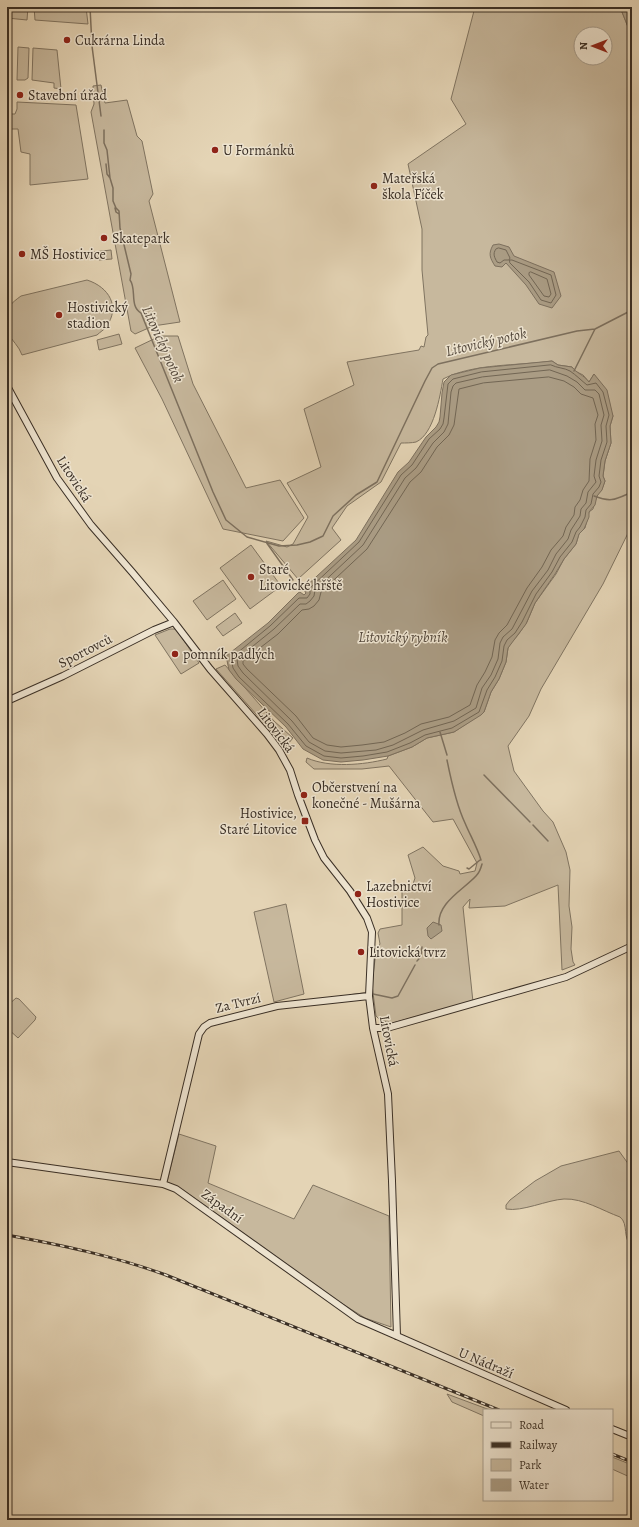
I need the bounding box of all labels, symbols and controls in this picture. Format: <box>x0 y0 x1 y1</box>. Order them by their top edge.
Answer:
north arrow <box>573 26 613 66</box>
place label: Cukrárna Linda <box>75 31 166 50</box>
marker: Cukrárna Linda <box>62 35 72 45</box>
text: N <box>576 42 591 50</box>
place label: Stavební úřad <box>28 86 107 105</box>
marker: Stavební úřad <box>15 90 25 100</box>
place label: U Formánků <box>223 141 295 160</box>
marker: U Formánků <box>210 145 220 155</box>
place label: Mateřská škola Fíček <box>382 169 444 204</box>
marker: Mateřská škola Fíček <box>369 181 379 191</box>
place label: Skatepark <box>112 229 170 248</box>
marker: Skatepark <box>99 233 109 243</box>
place label: MŠ Hostivice <box>30 245 106 264</box>
marker: MŠ Hostivice <box>17 249 27 259</box>
place label: Hostivický stadion <box>67 298 129 333</box>
water label: Litovický potok <box>137 302 189 386</box>
marker: Hostivický stadion <box>54 310 64 320</box>
water label: Litovický potok <box>444 323 529 361</box>
street label: Litovická <box>52 452 96 506</box>
place label: Staré Litovické hřště <box>259 560 343 595</box>
marker: Staré Litovické hřště <box>246 572 256 582</box>
water label: Litovický rybník <box>358 627 448 647</box>
street label: Sportovců <box>55 629 116 673</box>
place label: pomník padlých <box>183 645 275 664</box>
marker: pomník padlých <box>170 649 180 659</box>
street label: Litovická <box>253 704 299 757</box>
place label: Občerstvení na konečné - Mušárna <box>312 778 421 813</box>
marker: Občerstvení na konečné - Mušárna <box>299 790 309 800</box>
place label: Hostivice, Staré Litovice <box>220 804 297 839</box>
marker: Hostivice, Staré Litovice <box>300 816 310 826</box>
place label: Lazebnictví Hostivice <box>366 877 432 912</box>
marker: Lazebnictví Hostivice <box>353 889 363 899</box>
place label: Litovická tvrz <box>369 943 446 962</box>
marker: Litovická tvrz <box>356 947 366 957</box>
street label: Za Tvrzí <box>213 988 263 1018</box>
street label: Litovická <box>375 1014 403 1069</box>
street label: Západní <box>197 1184 247 1228</box>
street label: U Nádraží <box>455 1343 517 1383</box>
legend <box>483 1409 613 1501</box>
text: Road <box>519 1417 545 1433</box>
text: Railway <box>519 1437 558 1453</box>
text: Park <box>519 1457 542 1473</box>
text: Water <box>518 1477 549 1493</box>

